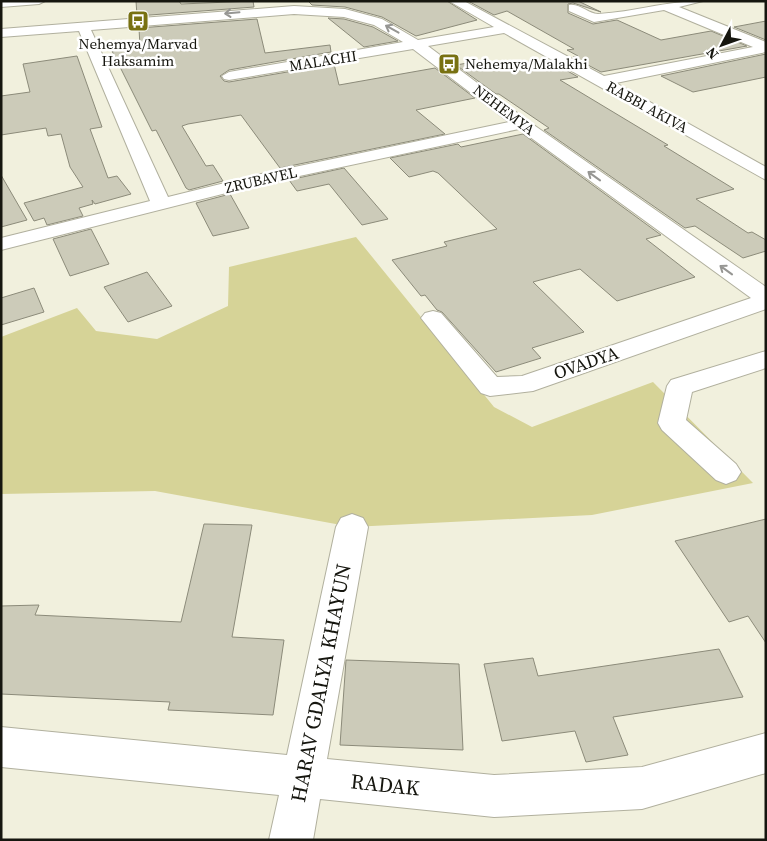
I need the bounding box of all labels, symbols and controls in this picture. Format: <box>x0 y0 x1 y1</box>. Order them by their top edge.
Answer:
bus stop icon: Nehemya/Marvad Haksamim <box>126 9 150 33</box>
one-way arrow <box>225 9 241 18</box>
north arrow <box>697 20 747 70</box>
one-way arrow <box>384 24 399 34</box>
place label: Nehemya/Marvad Haksamim <box>79 33 198 71</box>
text: N <box>701 43 723 64</box>
street label: MALACHI <box>287 45 358 76</box>
bus stop icon: Nehemya/Malakhi <box>437 52 461 76</box>
place label: Nehemya/Malakhi <box>465 53 588 74</box>
street label: RABBI AKIVA <box>603 75 692 138</box>
street label: NEHEMYA <box>469 79 540 140</box>
street label: ZRUBAVEL <box>223 161 299 198</box>
one-way arrow <box>587 171 601 181</box>
one-way arrow <box>719 265 733 275</box>
street label: OVADYA <box>550 340 622 385</box>
street label: HARAV GDALYA KHAYUN <box>283 561 358 805</box>
street label: RADAK <box>349 766 421 803</box>

